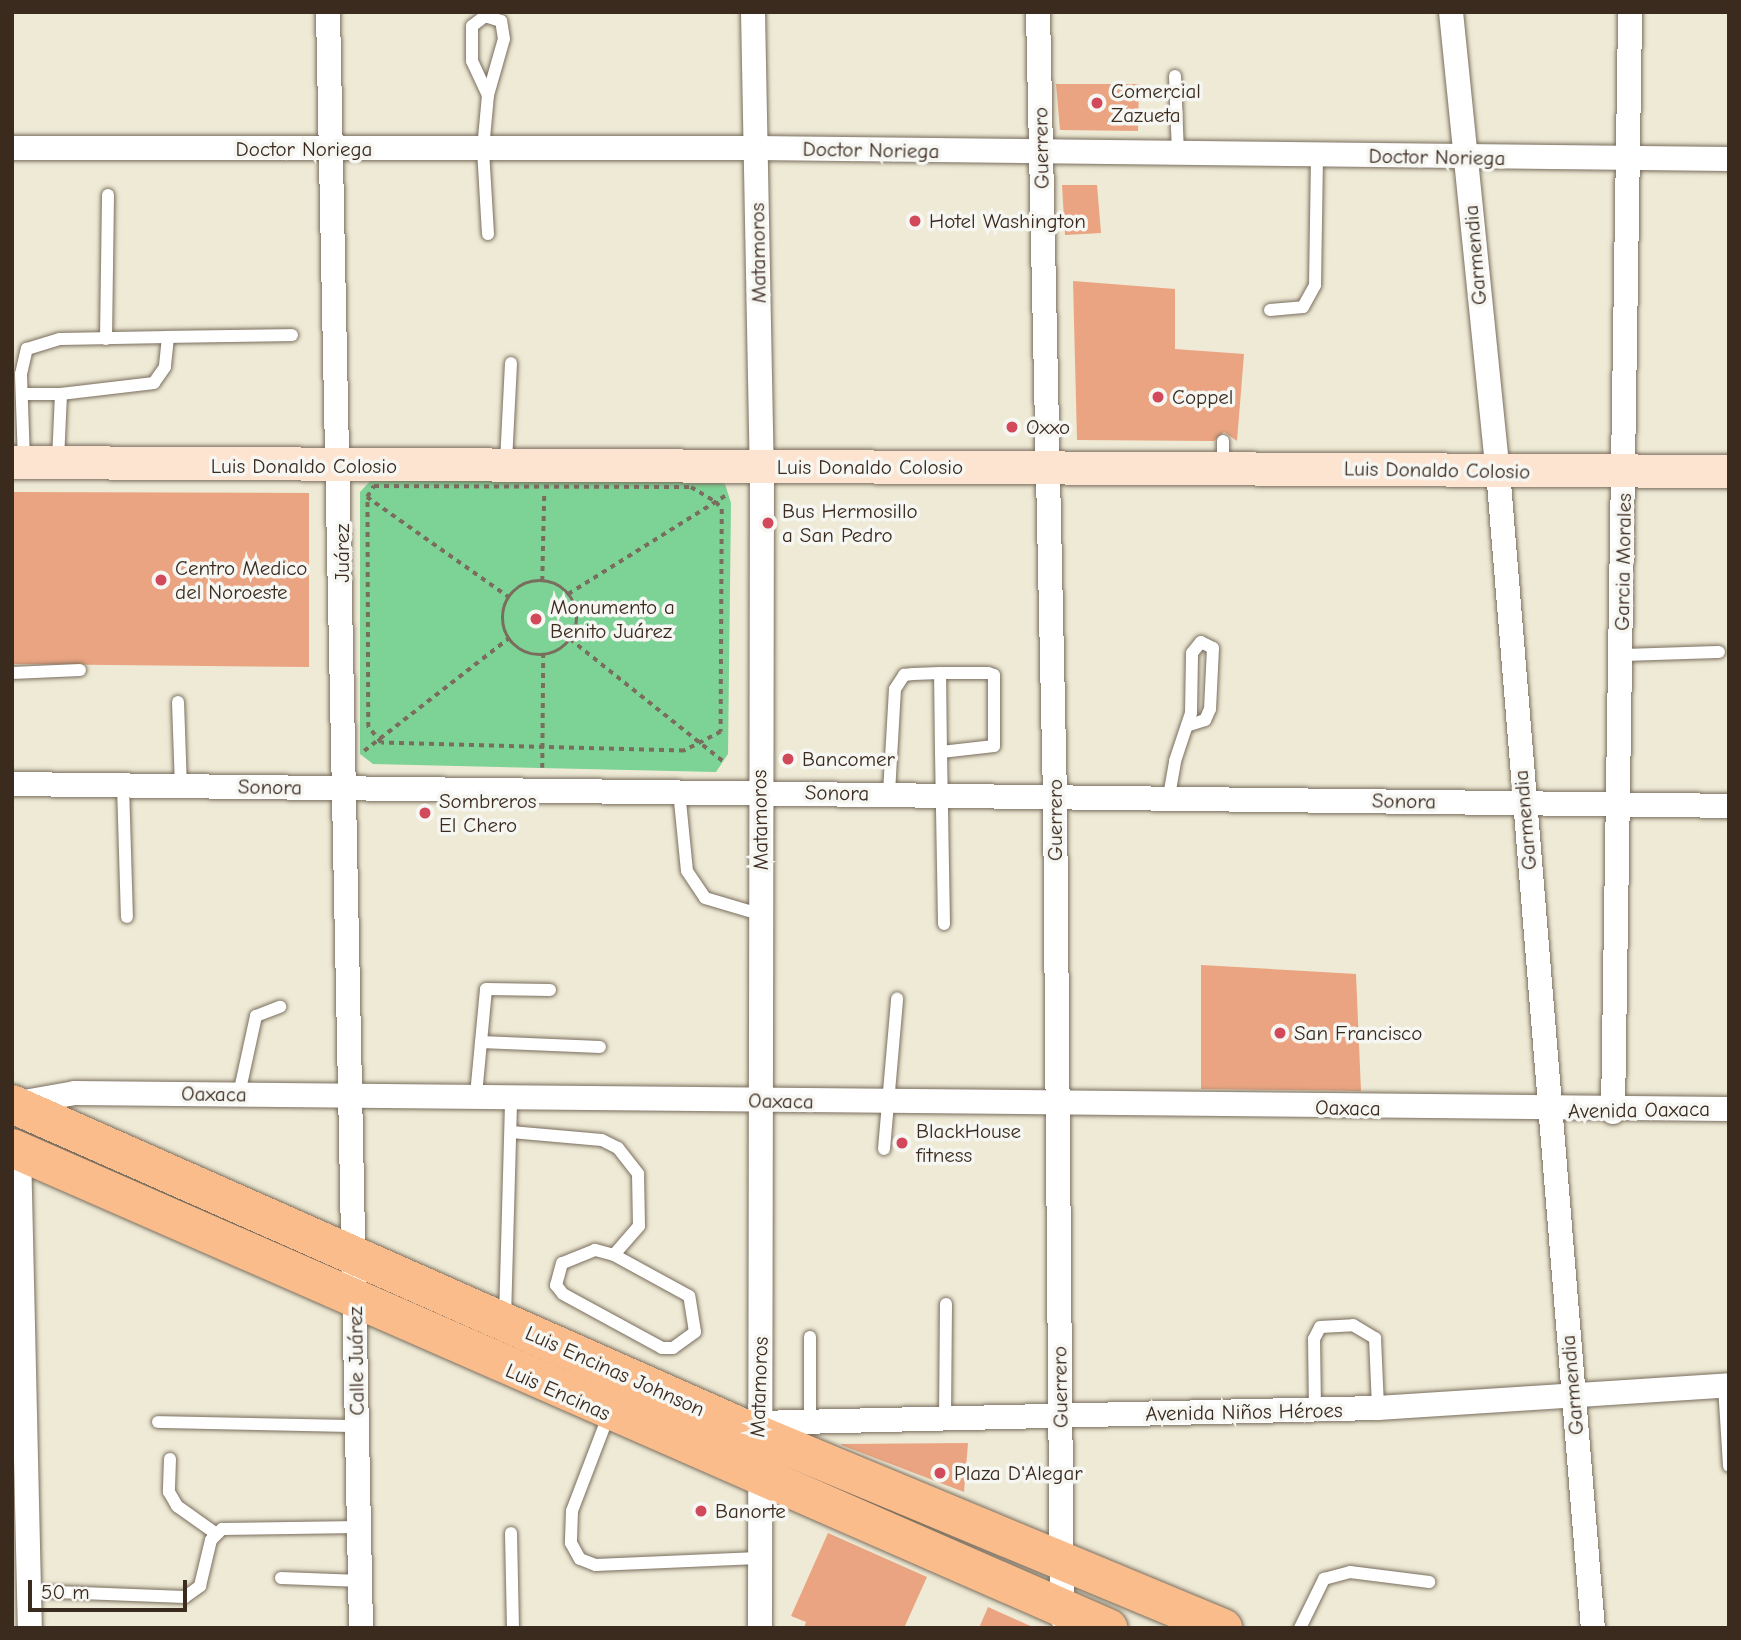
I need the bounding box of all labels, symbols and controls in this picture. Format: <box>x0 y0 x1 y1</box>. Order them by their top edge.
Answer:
place label: Comercial Zazueta <box>1111 78 1201 128</box>
marker: Comercial Zazueta <box>1089 95 1105 111</box>
street label: Guerrero <box>1028 107 1054 189</box>
street label: Doctor Noriega <box>236 136 372 162</box>
street label: Doctor Noriega <box>802 136 940 164</box>
street label: Doctor Noriega <box>1368 143 1506 171</box>
street label: Matamoros <box>745 202 771 304</box>
street label: Garmendia <box>1458 204 1492 306</box>
place label: Hotel Washington <box>929 208 1086 234</box>
marker: Hotel Washington <box>907 213 923 229</box>
place label: Coppel <box>1172 384 1233 410</box>
marker: Coppel <box>1150 389 1166 405</box>
place label: Oxxo <box>1026 414 1070 440</box>
marker: Oxxo <box>1004 419 1020 435</box>
street label: Luis Donaldo Colosio <box>211 453 397 479</box>
street label: Luis Donaldo Colosio <box>777 454 963 480</box>
street label: Luis Donaldo Colosio <box>1344 456 1530 484</box>
street label: Garcia Morales <box>1609 493 1637 631</box>
place label: Bus Hermosillo a San Pedro <box>782 498 918 548</box>
marker: Bus Hermosillo a San Pedro <box>760 515 776 531</box>
street label: Juárez <box>329 524 355 582</box>
place label: Centro Medico del Noroeste <box>175 555 307 605</box>
marker: Centro Medico del Noroeste <box>153 572 169 588</box>
place label: Monumento a Benito Juárez <box>550 594 675 644</box>
marker: Monumento a Benito Juárez <box>528 611 544 627</box>
place label: Bancomer <box>802 746 895 772</box>
marker: Bancomer <box>780 751 796 767</box>
street label: Matamoros <box>747 769 773 871</box>
street label: Garmendia <box>1508 769 1542 871</box>
street label: Sonora <box>238 774 302 800</box>
street label: Guerrero <box>1042 779 1068 861</box>
street label: Sonora <box>805 780 869 806</box>
place label: Sombreros El Chero <box>439 788 536 838</box>
street label: Sonora <box>1372 788 1436 814</box>
marker: Sombreros El Chero <box>417 805 433 821</box>
place label: San Francisco <box>1294 1020 1422 1046</box>
marker: San Francisco <box>1272 1025 1288 1041</box>
street label: Oaxaca <box>181 1081 247 1107</box>
street label: Oaxaca <box>748 1088 814 1114</box>
street label: Oaxaca <box>1315 1095 1381 1121</box>
street label: Avenida Oaxaca <box>1568 1096 1710 1124</box>
place label: BlackHouse fitness <box>916 1118 1021 1168</box>
marker: BlackHouse fitness <box>894 1135 910 1151</box>
street label: Calle Juárez <box>342 1306 370 1416</box>
street label: Luis Encinas Johnson <box>521 1320 709 1422</box>
street label: Garmendia <box>1555 1334 1589 1436</box>
street label: Matamoros <box>745 1336 773 1438</box>
street label: Guerrero <box>1047 1346 1073 1428</box>
street label: Luis Encinas <box>502 1358 614 1426</box>
street label: Avenida Niños Héroes <box>1145 1398 1343 1426</box>
place label: Plaza D'Alegar <box>954 1460 1083 1486</box>
marker: Plaza D'Alegar <box>932 1465 948 1481</box>
place label: Banorte <box>715 1498 786 1524</box>
marker: Banorte <box>693 1503 709 1519</box>
scale bar <box>32 1566 191 1610</box>
text: 50 m <box>41 1580 90 1604</box>

